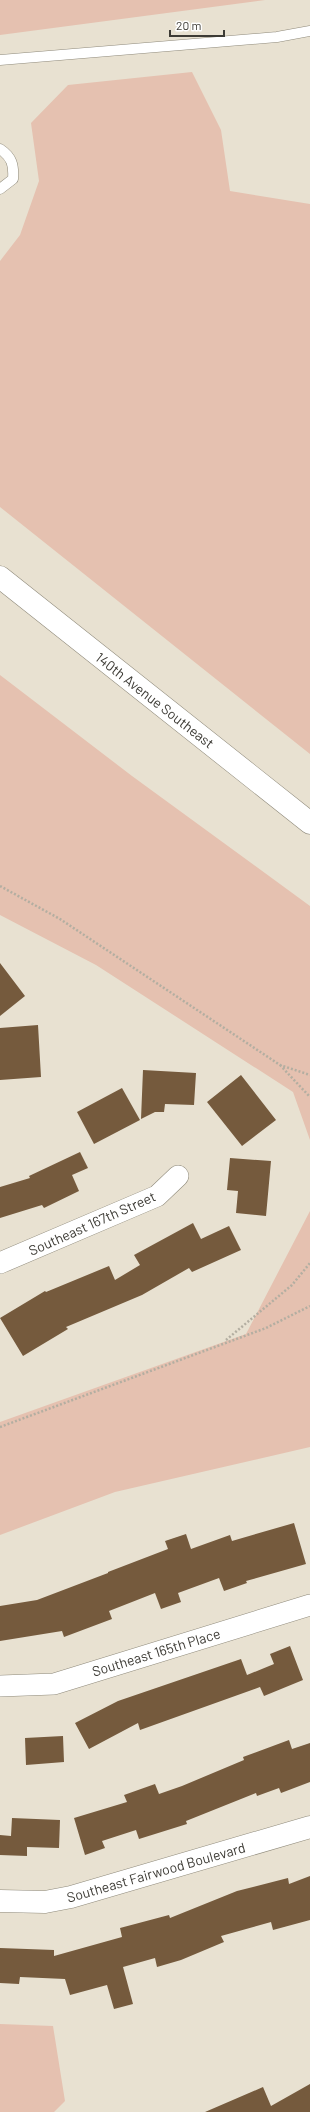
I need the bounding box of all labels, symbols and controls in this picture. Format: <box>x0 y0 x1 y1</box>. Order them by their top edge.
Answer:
scale bar <box>170 12 224 38</box>
text: 20 m <box>176 18 202 32</box>
street label: 140th Avenue Southeast <box>92 649 218 751</box>
street label: Southeast 167th Street <box>26 1187 158 1259</box>
street label: Southeast 165th Place <box>90 1624 222 1680</box>
street label: Southeast Fairwood Boulevard <box>65 1838 247 1906</box>

